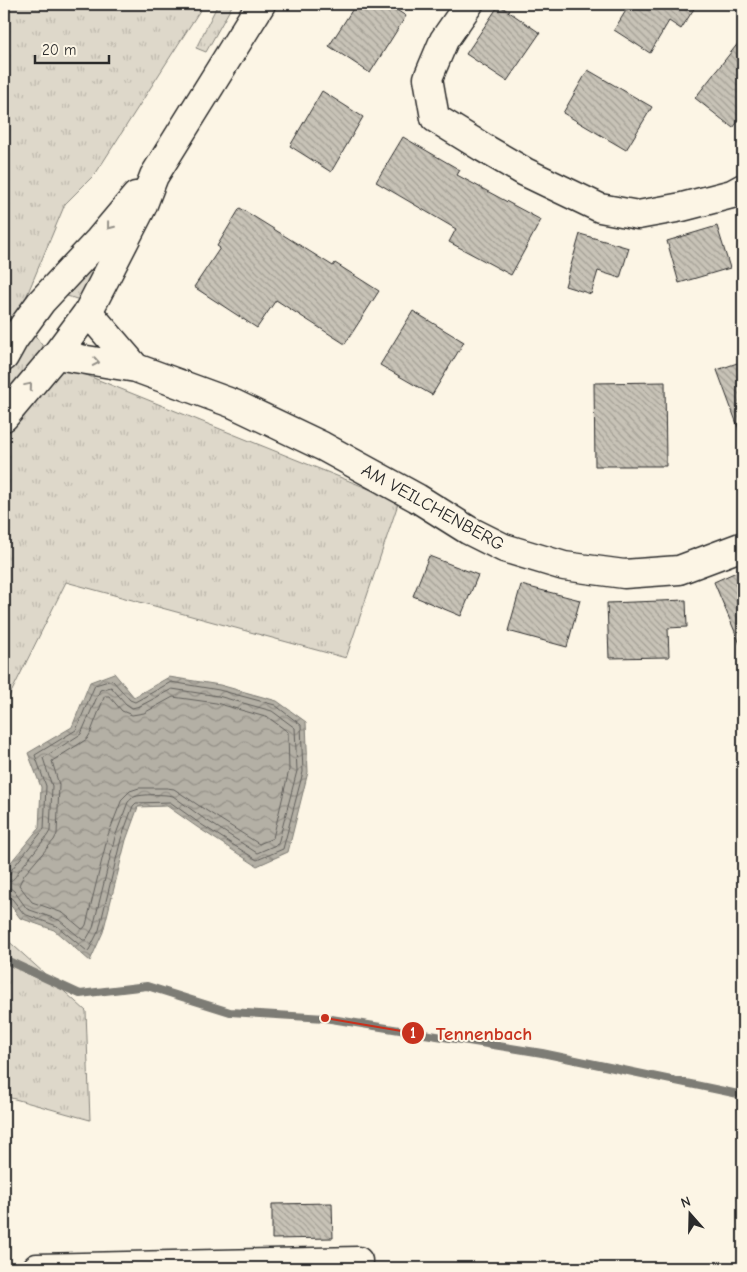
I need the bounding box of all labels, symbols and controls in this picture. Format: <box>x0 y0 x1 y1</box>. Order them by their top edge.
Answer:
scale bar <box>35 32 109 64</box>
text: 20 m <box>42 41 76 59</box>
one-way arrow <box>108 220 116 229</box>
one-way arrow <box>91 356 100 366</box>
one-way arrow <box>24 382 33 391</box>
street label: AM VEILCHENBERG <box>358 459 508 555</box>
callout: Tennenbach <box>401 1016 542 1050</box>
text: Tennenbach <box>436 1023 532 1045</box>
text: 1 <box>410 1024 416 1042</box>
north arrow <box>664 1190 714 1240</box>
text: N <box>679 1193 693 1212</box>

